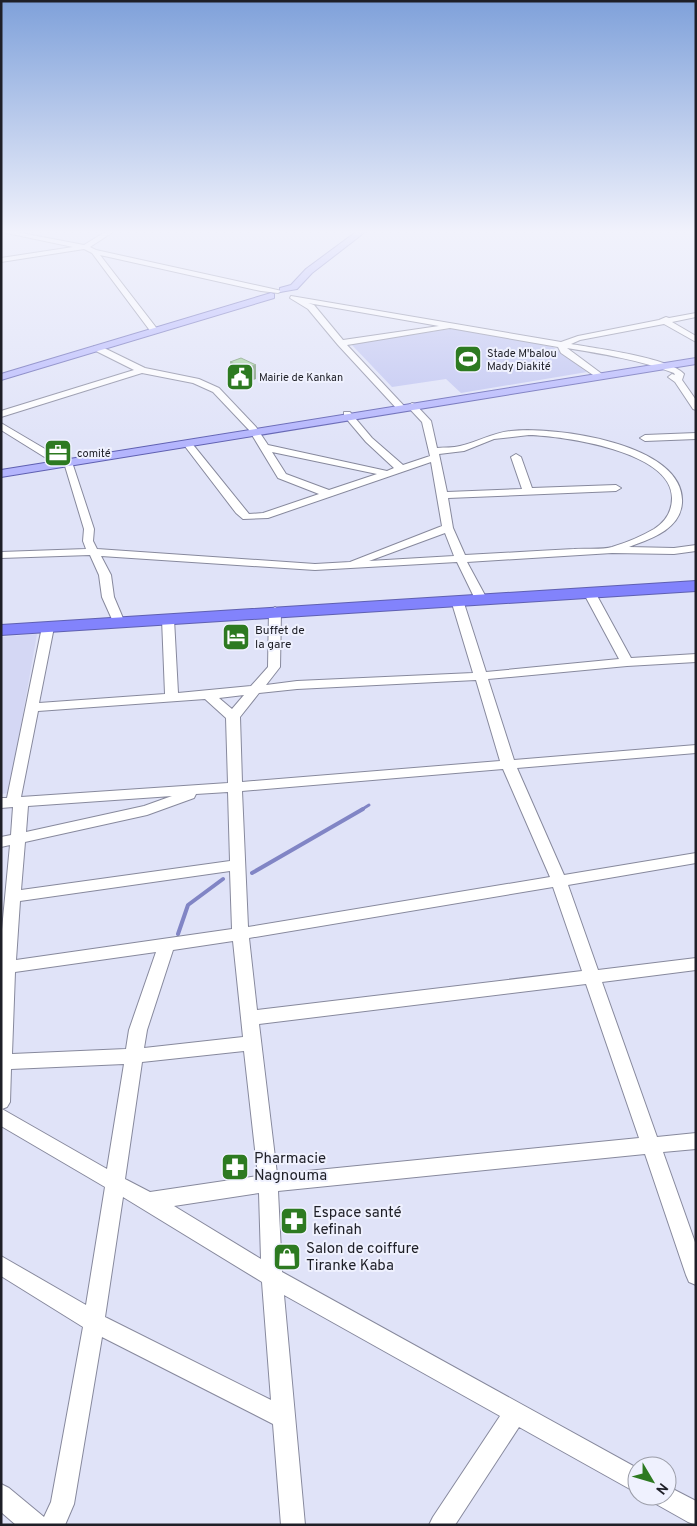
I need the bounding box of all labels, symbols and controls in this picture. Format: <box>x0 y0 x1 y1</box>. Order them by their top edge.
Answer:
sports icon: Stade M'balou Mady Diakité <box>453 344 483 374</box>
place label: Stade M'balou Mady Diakité <box>487 347 557 374</box>
public building icon: Mairie de Kankan <box>225 362 255 392</box>
place label: Mairie de Kankan <box>259 371 343 385</box>
office icon: comité <box>43 438 73 468</box>
place label: comité <box>77 447 111 461</box>
hotel icon: Buffet de la gare <box>221 622 251 652</box>
place label: Buffet de la gare <box>255 623 305 653</box>
place label: Pharmacie Nagnouma <box>254 1150 327 1186</box>
pharmacy icon: Pharmacie Nagnouma <box>220 1152 250 1182</box>
place label: Espace santé kefinah <box>313 1204 402 1240</box>
pharmacy icon: Espace santé kefinah <box>279 1206 309 1236</box>
place label: Salon de coiffure Tiranke Kaba <box>306 1240 419 1276</box>
shop icon: Salon de coiffure Tiranke Kaba <box>272 1242 302 1272</box>
north arrow <box>627 1456 677 1506</box>
text: N <box>651 1479 671 1497</box>

